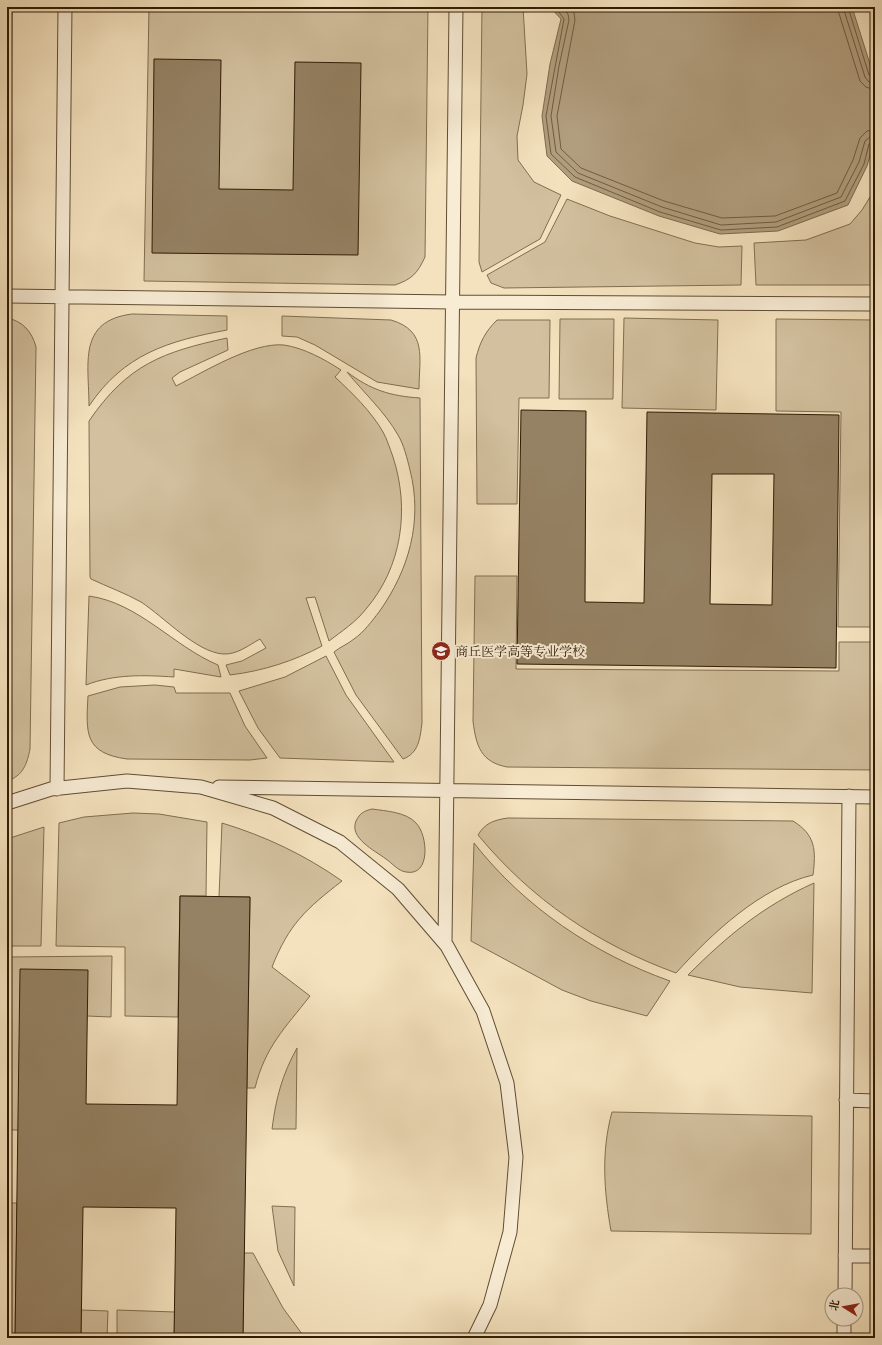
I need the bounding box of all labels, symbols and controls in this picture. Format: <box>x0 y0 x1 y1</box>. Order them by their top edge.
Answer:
school or university icon: 商丘医学高等专业学校 <box>430 640 452 662</box>
place label: 商丘医学高等专业学校 <box>455 642 585 661</box>
north arrow <box>824 1287 864 1327</box>
text: 北 <box>825 1298 843 1312</box>

